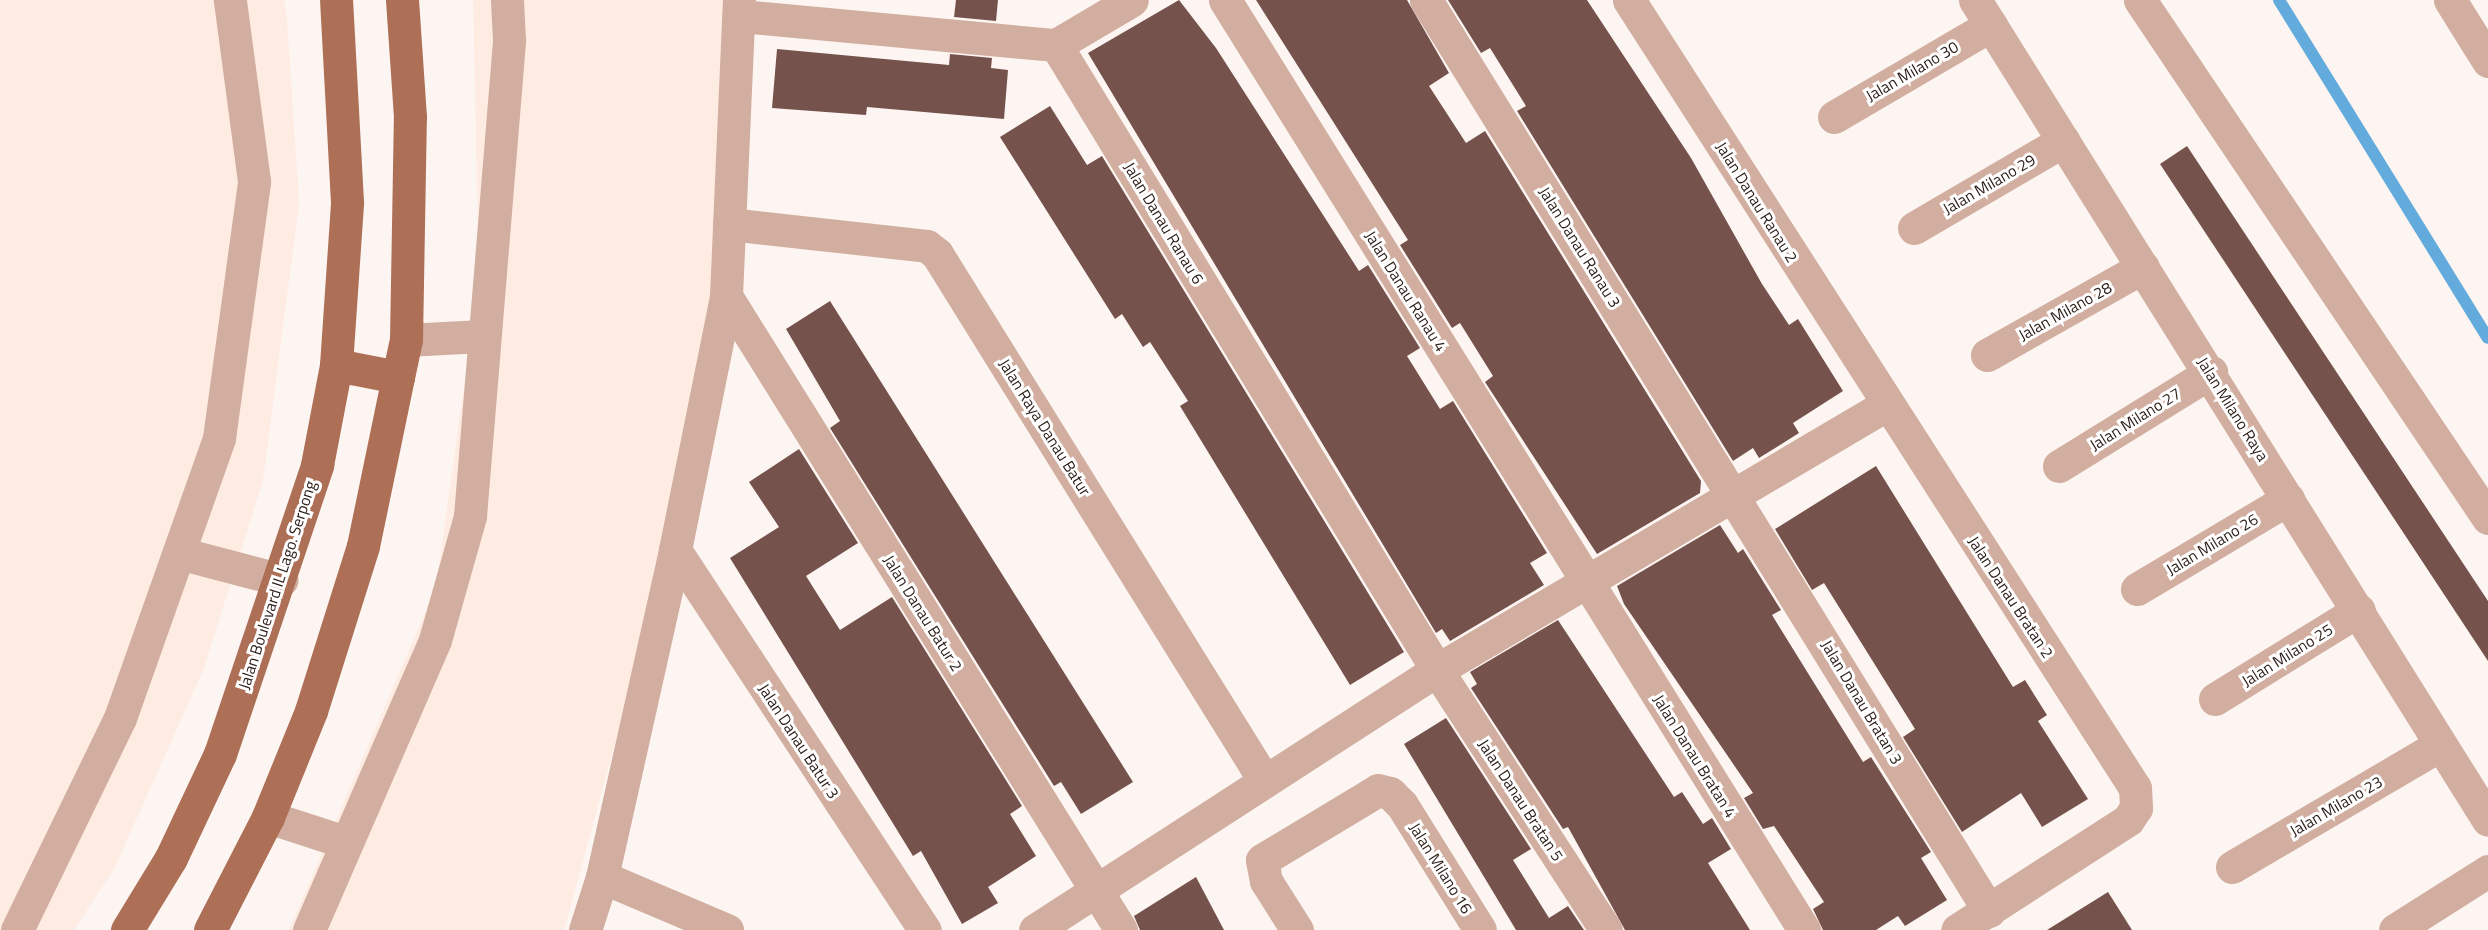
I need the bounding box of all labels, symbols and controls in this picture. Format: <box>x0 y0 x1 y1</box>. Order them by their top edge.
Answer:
street label: Jalan Milano 30 <box>1862 37 1962 105</box>
street label: Jalan Danau Ranau 2 <box>1712 138 1802 266</box>
street label: Jalan Milano 29 <box>1939 150 2039 218</box>
street label: Jalan Danau Ranau 6 <box>1120 159 1208 287</box>
street label: Jalan Danau Ranau 3 <box>1535 183 1625 311</box>
street label: Jalan Danau Ranau 4 <box>1361 227 1451 355</box>
street label: Jalan Milano 28 <box>2015 277 2115 345</box>
street label: Jalan Milano Raya <box>2193 353 2273 465</box>
street label: Jalan Raya Danau Batur <box>995 355 1095 499</box>
street label: Jalan Milano 27 <box>2086 383 2184 455</box>
street label: Jalan Boulevard IL Lago. Serpong <box>234 478 320 692</box>
street label: Jalan Milano 26 <box>2163 509 2261 579</box>
street label: Jalan Danau Bratan 2 <box>1964 532 2058 662</box>
street label: Jalan Danau Batur 2 <box>880 551 966 675</box>
street label: Jalan Milano 25 <box>2238 619 2336 691</box>
street label: Jalan Danau Bratan 3 <box>1817 636 1907 768</box>
street label: Jalan Danau Batur 3 <box>755 680 843 802</box>
street label: Jalan Danau Bratan 4 <box>1649 691 1741 821</box>
street label: Jalan Danau Bratan 5 <box>1474 735 1568 865</box>
street label: Jalan Milano 23 <box>2286 772 2386 840</box>
street label: Jalan Milano 16 <box>1405 819 1477 917</box>

